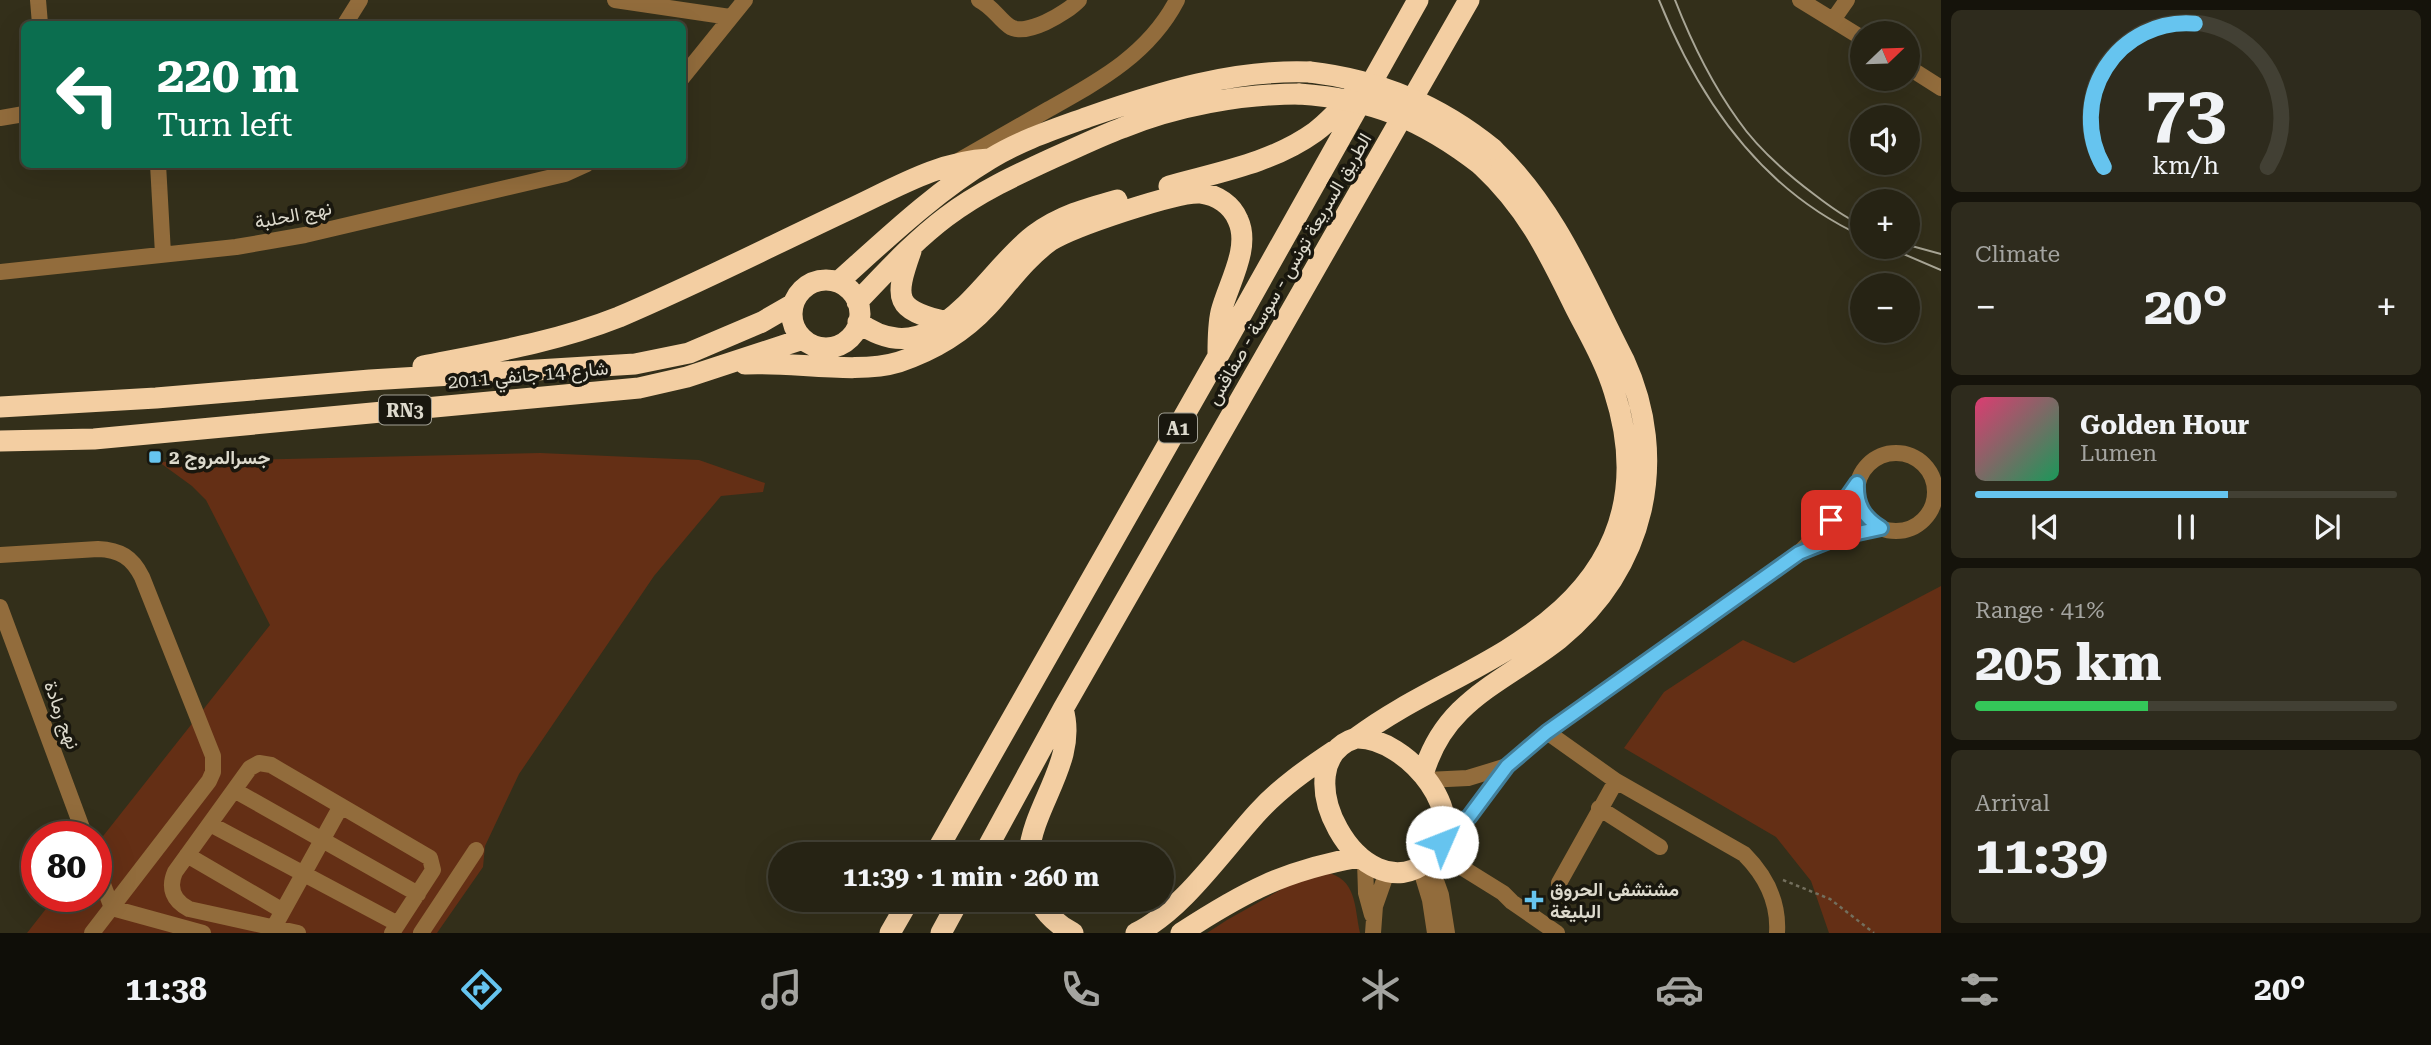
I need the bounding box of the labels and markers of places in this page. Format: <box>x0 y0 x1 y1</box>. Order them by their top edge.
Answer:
place label: جسرالمروج 2 <box>169 446 270 470</box>
marker: جسرالمروج 2 <box>147 449 163 465</box>
pin <box>1801 490 1861 550</box>
place label: مشتشفى الحروق البليغة <box>1550 878 1679 923</box>
marker: مشتشفى الحروق البليغة <box>1524 890 1544 910</box>

